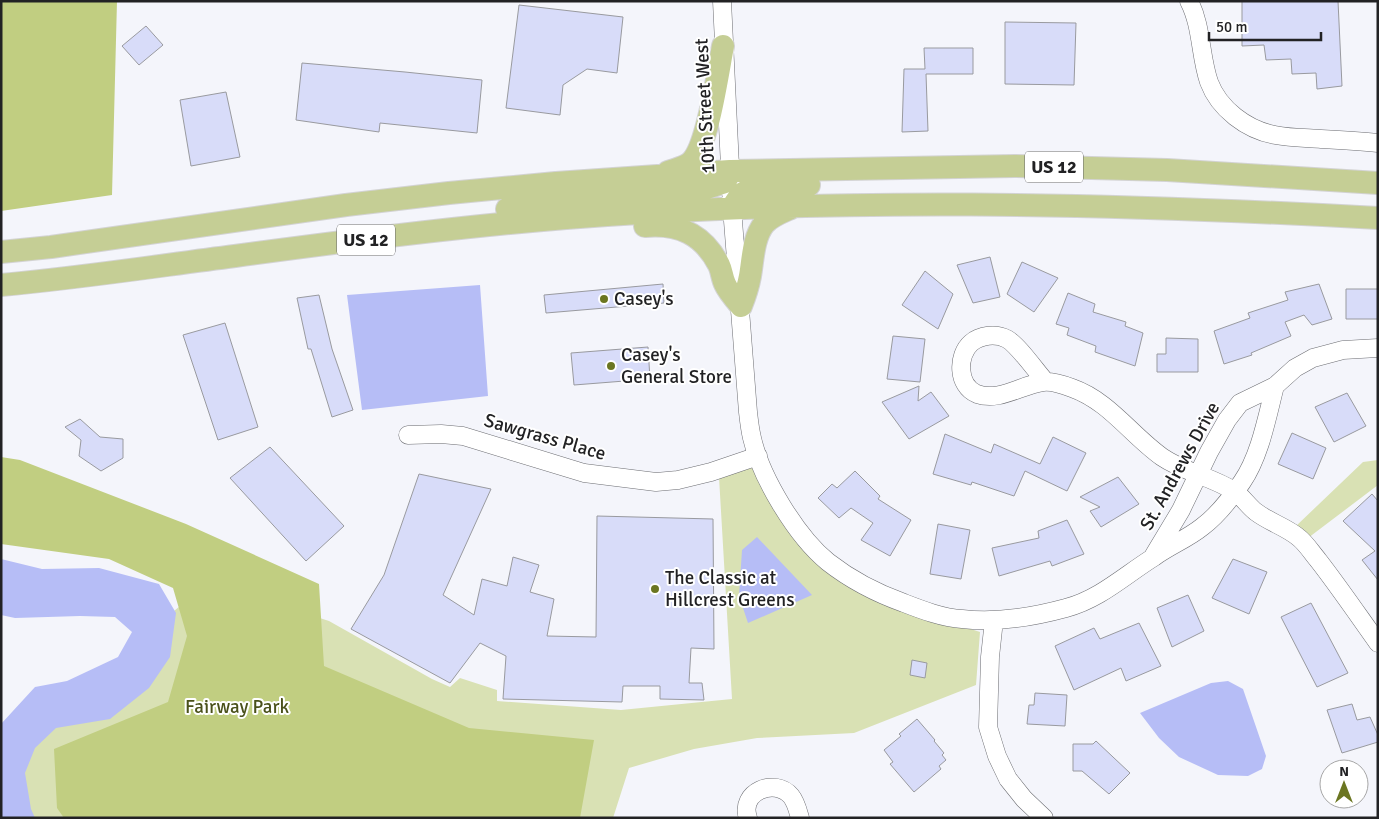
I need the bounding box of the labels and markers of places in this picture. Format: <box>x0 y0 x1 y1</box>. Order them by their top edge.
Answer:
place label: Casey's <box>614 287 674 311</box>
marker: Casey's <box>598 293 610 305</box>
place label: Casey's General Store <box>621 343 732 389</box>
marker: Casey's General Store <box>605 360 617 372</box>
place label: The Classic at Hillcrest Greens <box>665 566 795 612</box>
marker: The Classic at Hillcrest Greens <box>649 583 661 595</box>

